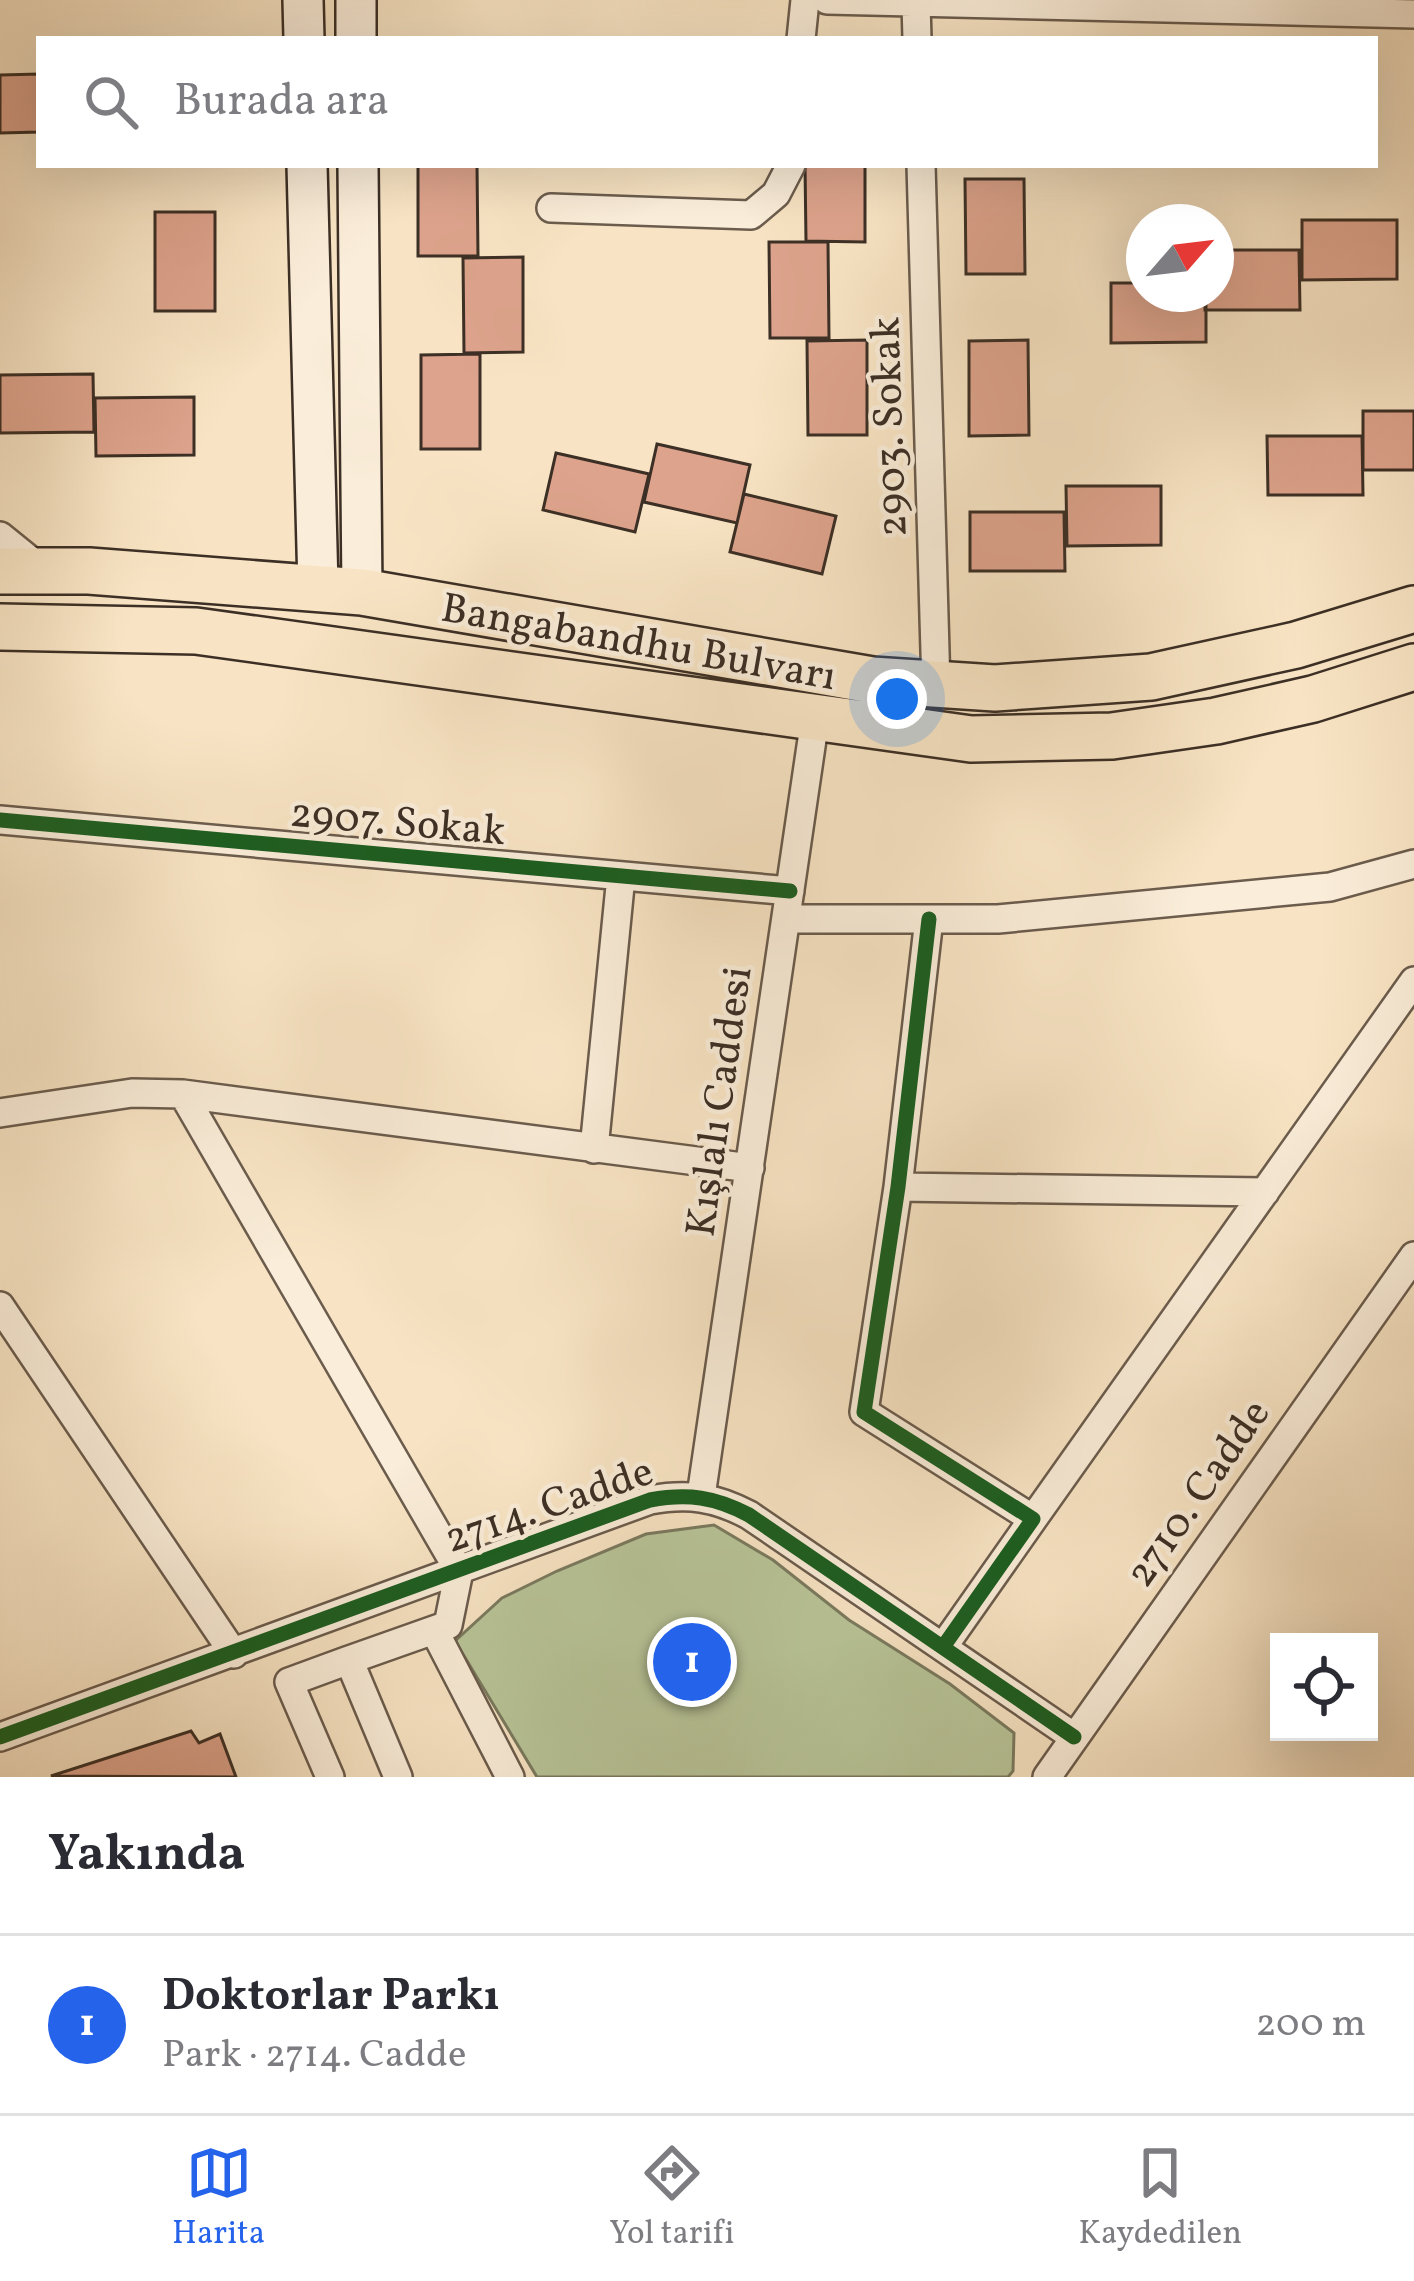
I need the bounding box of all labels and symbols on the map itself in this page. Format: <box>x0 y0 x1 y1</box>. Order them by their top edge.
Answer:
north arrow <box>1126 204 1234 312</box>
street label: 2903. Sokak <box>858 315 925 538</box>
street label: Bangabandhu Bulvarı <box>436 581 840 708</box>
your location <box>867 669 927 729</box>
street label: 2907. Sokak <box>287 786 508 863</box>
street label: Kışlalı Caddesi <box>673 963 770 1241</box>
street label: 2710. Cadde <box>1113 1389 1286 1601</box>
street label: 2714. Cadde <box>437 1444 662 1571</box>
pin: 1 <box>653 1617 731 1707</box>

